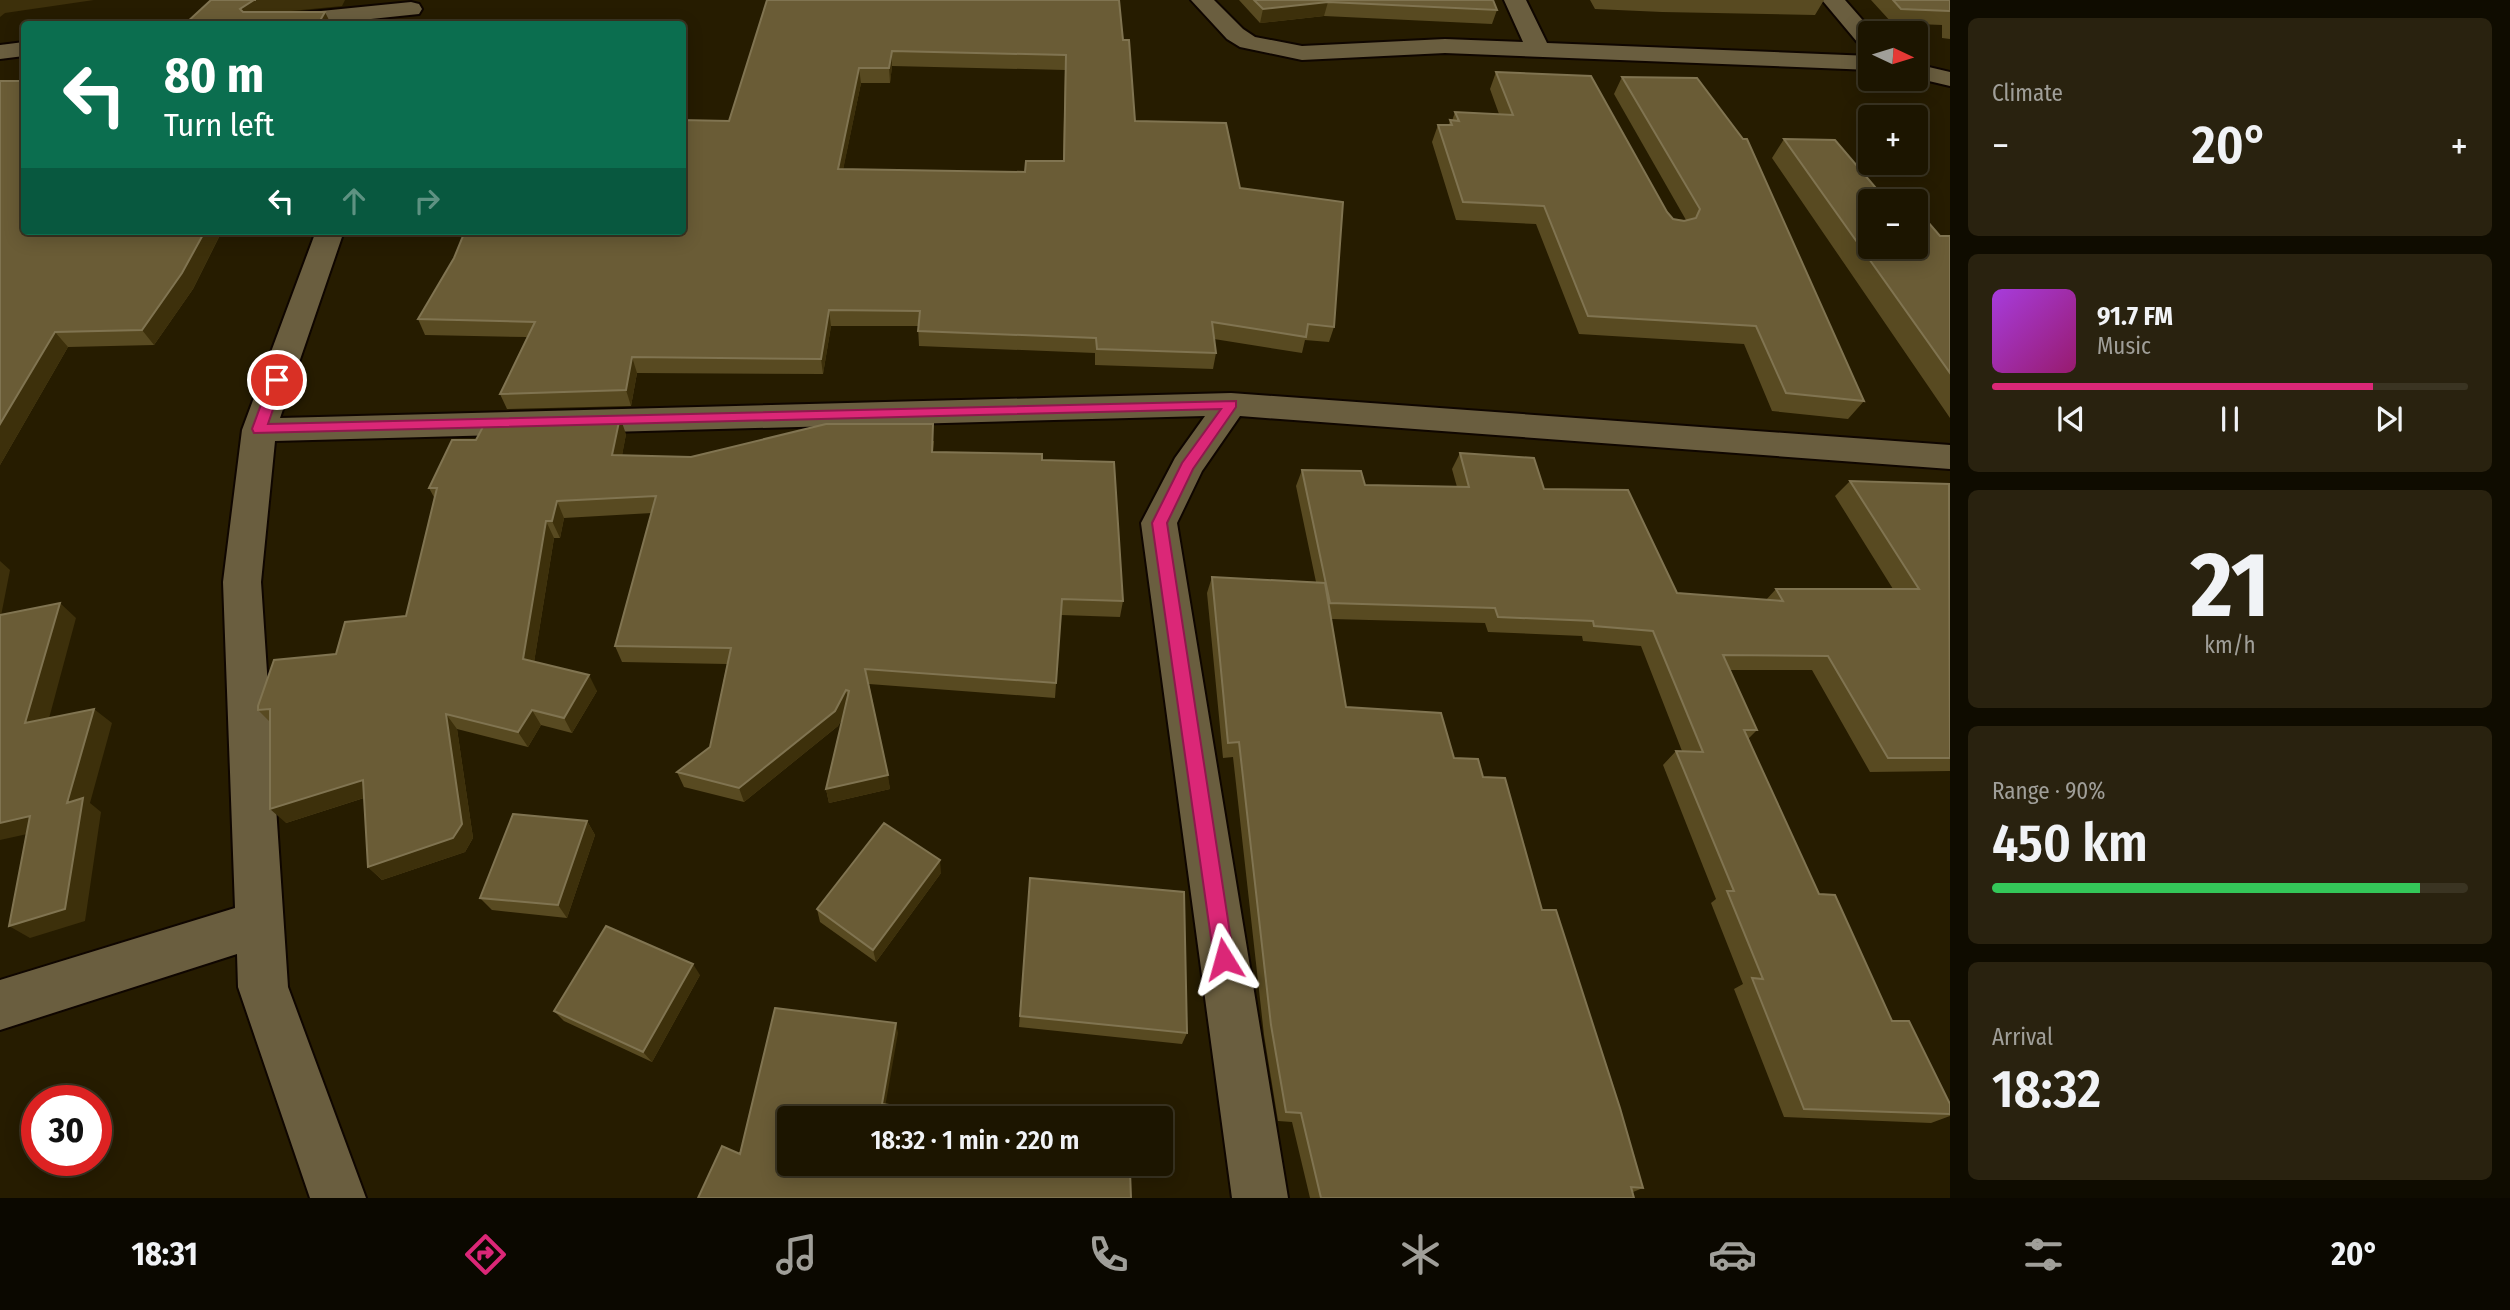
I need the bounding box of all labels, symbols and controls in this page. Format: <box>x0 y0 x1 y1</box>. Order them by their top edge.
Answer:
north arrow <box>1858 21 1928 91</box>
map controls <box>1858 21 1928 259</box>
text: 80 m <box>164 46 264 105</box>
icon: left <box>49 49 140 140</box>
text: Climate <box>1992 79 2063 107</box>
button: + <box>1858 105 1928 175</box>
text: Turn left <box>164 106 274 144</box>
text: 20° <box>2192 114 2268 177</box>
text: − <box>1992 123 2009 169</box>
text: + <box>2451 123 2468 169</box>
icon: left <box>262 182 300 220</box>
icon: ahead <box>335 182 373 220</box>
icon: right <box>408 182 446 220</box>
button: − <box>1858 189 1928 259</box>
text: 91.7 FM <box>2097 301 2173 332</box>
text: Music <box>2097 332 2151 360</box>
pin <box>247 350 307 410</box>
icon: arrive <box>258 361 296 399</box>
icon: previous <box>2052 400 2090 438</box>
icon: pause <box>2211 400 2249 438</box>
icon: next <box>2370 400 2408 438</box>
text: 21 <box>2190 531 2270 640</box>
text: km/h <box>2204 631 2256 659</box>
text: Range · 90% <box>1992 777 2106 805</box>
text: 450 km <box>1992 812 2148 875</box>
position arrow <box>1187 922 1261 996</box>
text: Arrival <box>1992 1023 2053 1051</box>
text: 18:32 <box>1992 1058 2101 1121</box>
speed limit sign: 30 <box>21 1085 112 1176</box>
text: 18:32 · 1 min · 220 m <box>871 1125 1079 1156</box>
icon: directions <box>461 1230 510 1279</box>
icon: music <box>772 1230 821 1279</box>
icon: phone <box>1084 1230 1133 1279</box>
icon: climate <box>1396 1230 1445 1279</box>
icon: car <box>1708 1230 1757 1279</box>
icon: filters <box>2019 1230 2068 1279</box>
text: 18:31 <box>131 1235 198 1273</box>
text: 20° <box>2331 1235 2379 1273</box>

